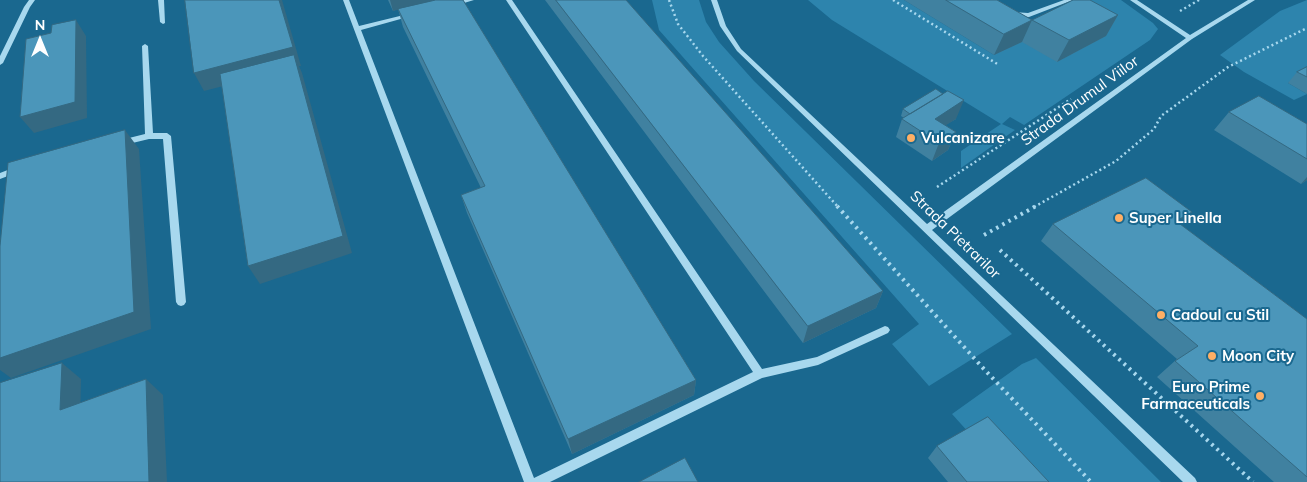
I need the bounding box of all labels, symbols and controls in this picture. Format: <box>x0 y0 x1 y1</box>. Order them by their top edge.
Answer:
north arrow <box>15 15 65 65</box>
text: N <box>35 16 45 34</box>
street label: Strada Drumul Viilor <box>1018 52 1142 150</box>
place label: Vulcanizare <box>921 129 1005 147</box>
marker: Vulcanizare <box>905 132 917 144</box>
street label: Strada Pietrarilor <box>906 187 1004 283</box>
place label: Super Linella <box>1129 209 1222 227</box>
marker: Super Linella <box>1113 212 1125 224</box>
place label: Cadoul cu Stil <box>1171 306 1269 324</box>
marker: Cadoul cu Stil <box>1155 309 1167 321</box>
place label: Moon City <box>1222 347 1294 365</box>
marker: Moon City <box>1206 350 1218 362</box>
place label: Euro Prime Farmaceuticals <box>1141 378 1250 413</box>
marker: Euro Prime Farmaceuticals <box>1254 390 1266 402</box>

